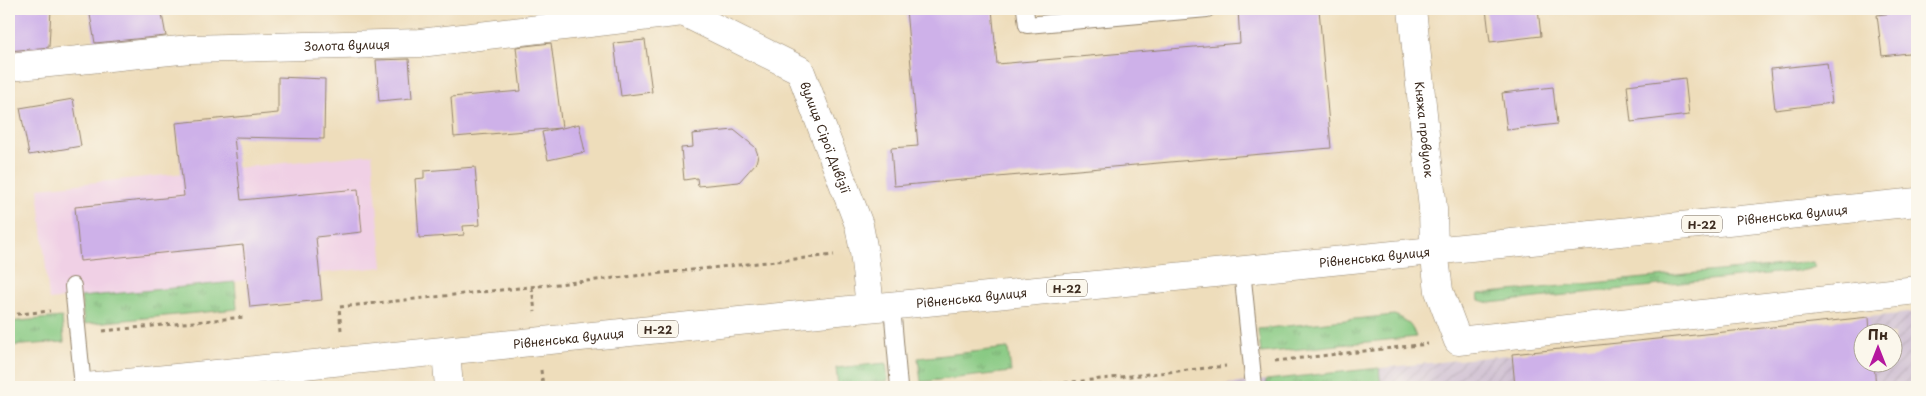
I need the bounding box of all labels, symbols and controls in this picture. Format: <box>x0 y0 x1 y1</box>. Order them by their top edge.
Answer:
street label: Золота вулиця <box>304 35 390 55</box>
street label: вулиця Сірої Дивізії <box>796 79 855 197</box>
street label: Княжа провулок <box>1411 81 1439 179</box>
street label: Рівненська вулиця <box>1736 200 1849 229</box>
road number: Н-22 <box>1682 215 1722 232</box>
street label: Рівненська вулиця <box>1318 242 1431 271</box>
road number: Н-22 <box>1047 280 1087 296</box>
street label: Рівненська вулиця <box>915 283 1028 312</box>
road number: Н-22 <box>638 320 678 338</box>
street label: Рівненська вулиця <box>512 324 625 353</box>
north arrow <box>1854 324 1904 374</box>
text: Пн <box>1868 324 1888 345</box>

